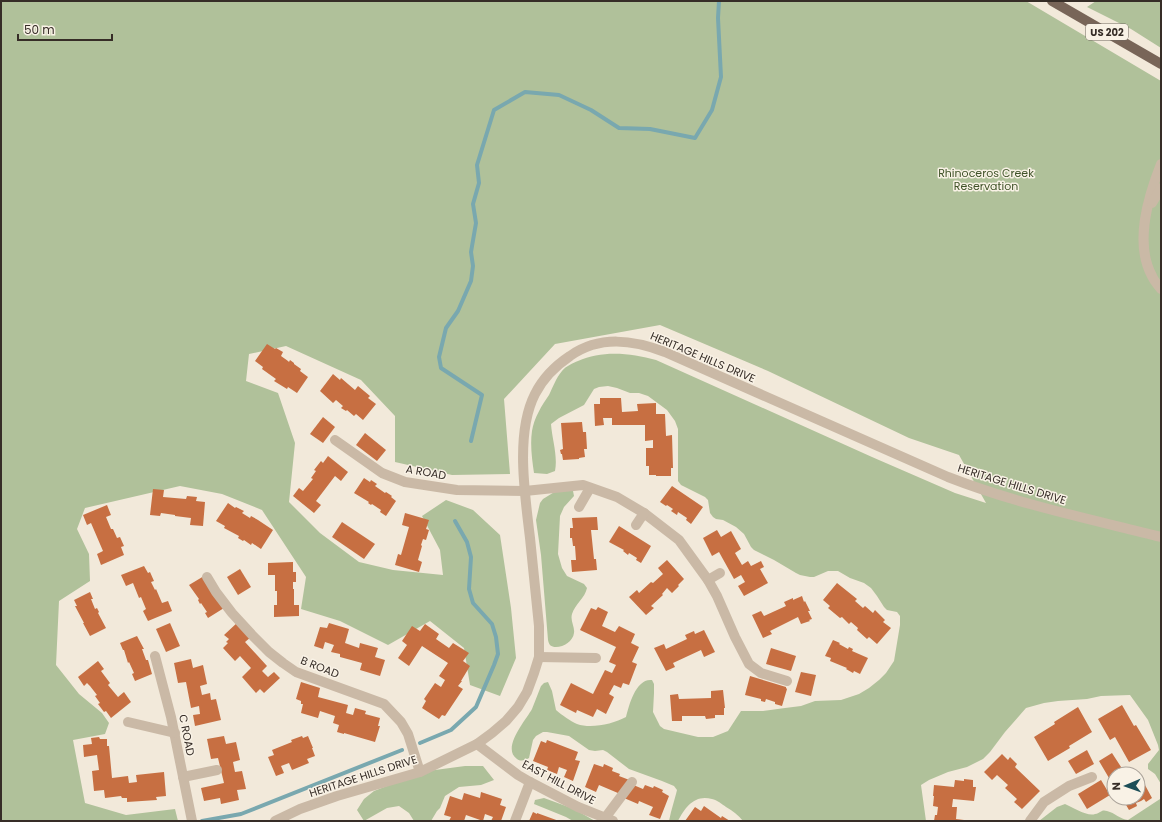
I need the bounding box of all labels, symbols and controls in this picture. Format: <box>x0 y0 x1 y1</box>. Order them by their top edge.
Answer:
scale bar <box>18 16 112 42</box>
text: 50 m <box>24 21 55 38</box>
road number: US 202 <box>1086 24 1128 40</box>
park label: Rhinoceros Creek Reservation <box>938 165 1034 194</box>
street label: HERITAGE HILLS DRIVE <box>648 328 758 386</box>
street label: HERITAGE HILLS DRIVE <box>956 460 1068 508</box>
street label: A ROAD <box>404 461 448 483</box>
street label: B ROAD <box>298 652 342 682</box>
street label: C ROAD <box>175 713 199 757</box>
street label: HERITAGE HILLS DRIVE <box>307 751 419 801</box>
street label: EAST HILL DRIVE <box>519 756 599 808</box>
north arrow <box>1106 766 1146 806</box>
text: N <box>1108 782 1124 791</box>

